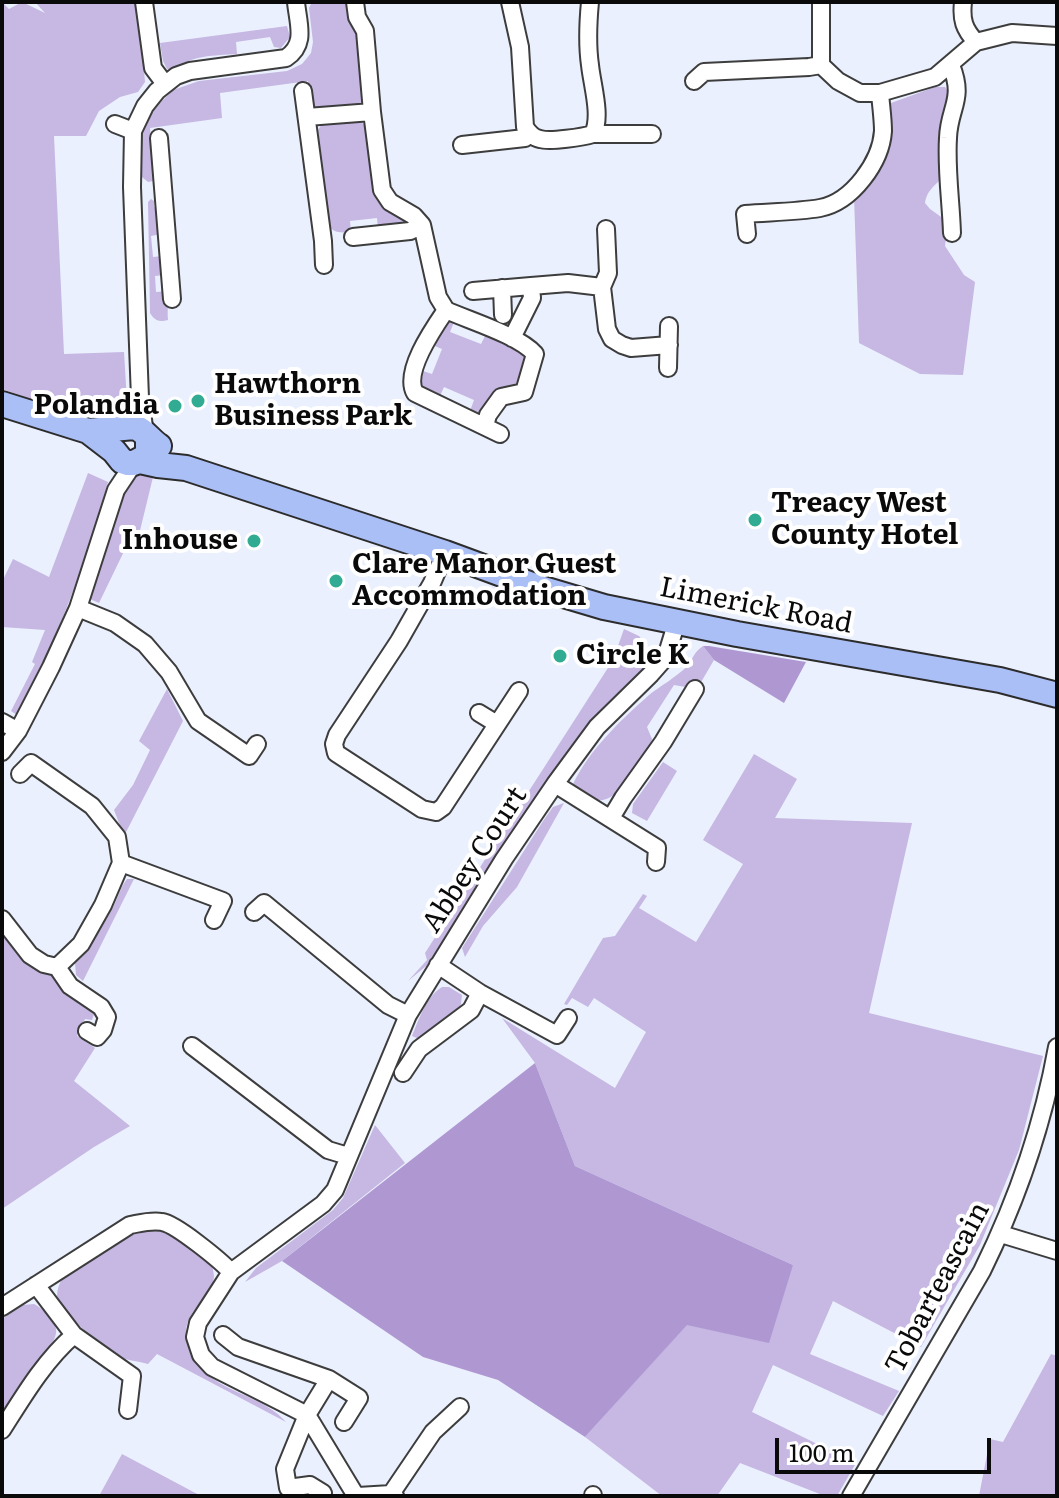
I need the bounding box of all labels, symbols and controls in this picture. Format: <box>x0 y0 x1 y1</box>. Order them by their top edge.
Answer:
place label: Hawthorn Business Park <box>214 368 412 434</box>
place label: Polandia <box>34 389 159 423</box>
marker: Hawthorn Business Park <box>189 392 207 410</box>
marker: Polandia <box>166 397 184 415</box>
place label: Treacy West County Hotel <box>771 487 959 553</box>
marker: Treacy West County Hotel <box>746 511 764 529</box>
place label: Inhouse <box>122 524 238 558</box>
marker: Inhouse <box>245 532 263 550</box>
place label: Clare Manor Guest Accommodation <box>352 548 616 614</box>
street label: Limerick Road <box>657 571 855 641</box>
marker: Clare Manor Guest Accommodation <box>327 572 345 590</box>
place label: Circle K <box>576 639 689 673</box>
marker: Circle K <box>551 647 569 665</box>
street label: Abbey Court <box>415 781 535 939</box>
street label: Tobarteascain <box>879 1196 997 1380</box>
scale bar <box>779 1422 995 1472</box>
text: 100 m <box>789 1434 855 1469</box>

